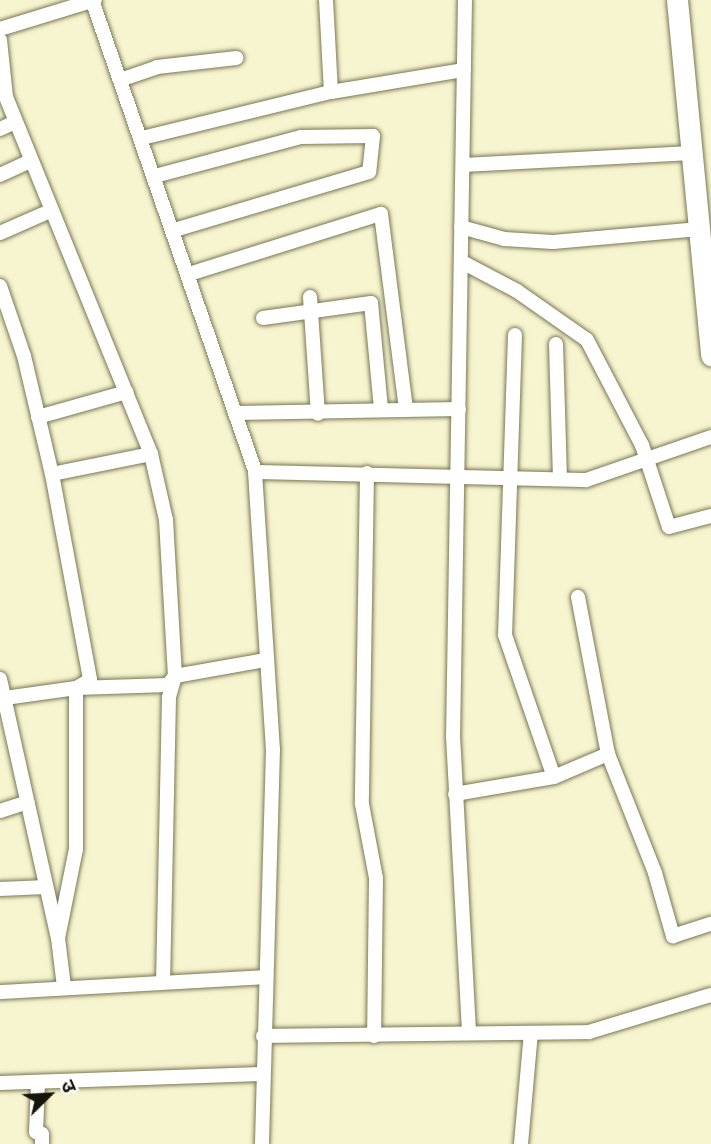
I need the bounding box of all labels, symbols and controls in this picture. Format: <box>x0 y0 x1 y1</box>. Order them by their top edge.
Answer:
north arrow <box>14 1060 84 1130</box>
text: उ <box>56 1077 80 1096</box>

